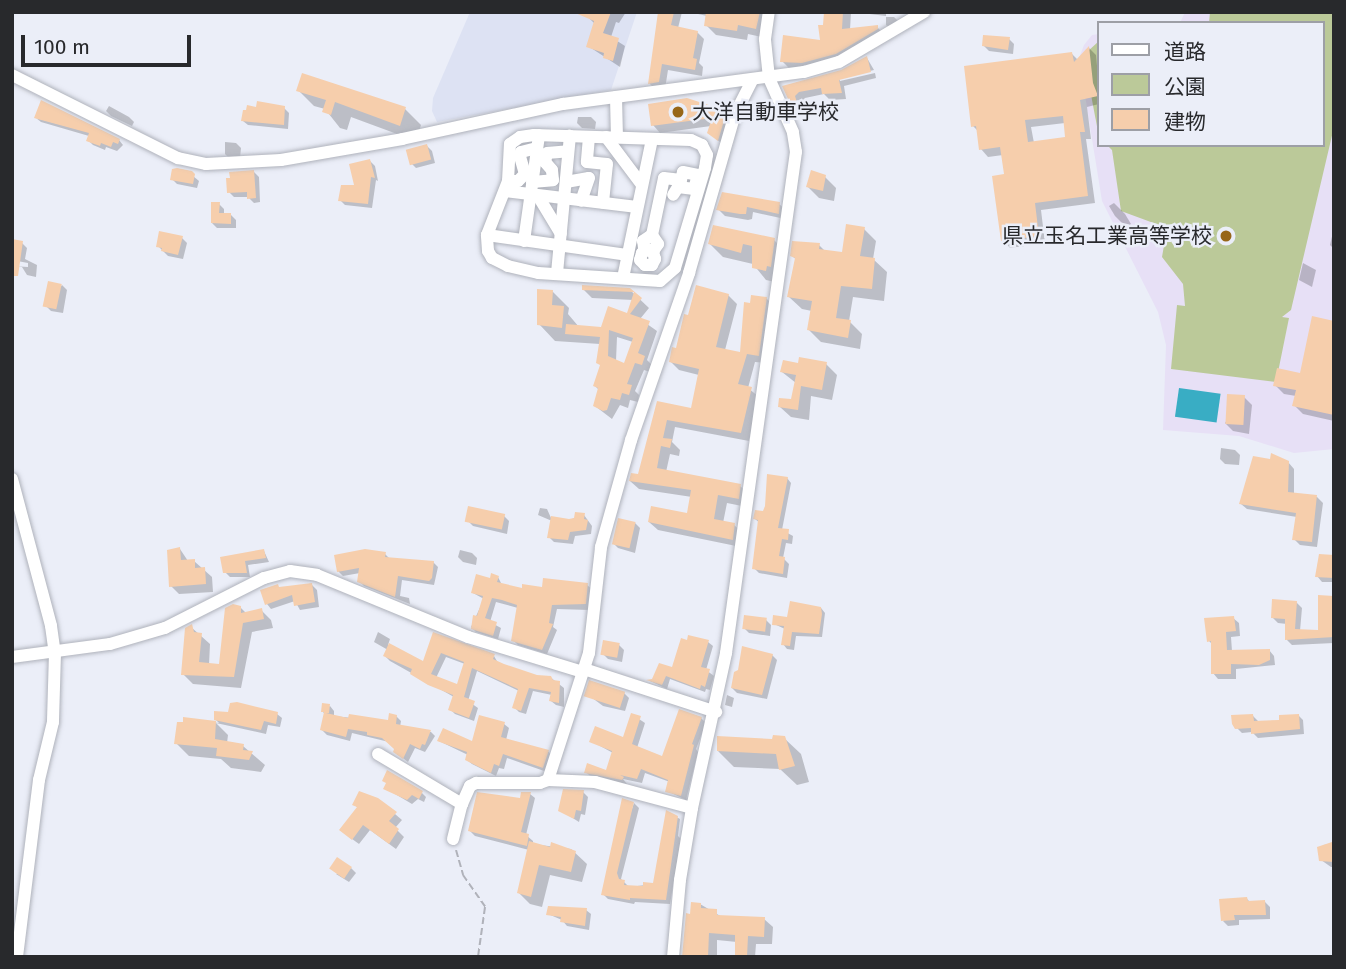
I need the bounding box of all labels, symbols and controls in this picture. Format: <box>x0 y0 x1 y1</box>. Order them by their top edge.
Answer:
scale bar <box>24 21 194 65</box>
legend <box>1098 21 1325 147</box>
text: 100 m <box>34 34 90 60</box>
text: 道路 <box>1164 39 1206 65</box>
text: 公園 <box>1164 74 1206 100</box>
place label: 大洋自動車学校 <box>692 99 839 125</box>
marker: 大洋自動車学校 <box>670 104 686 120</box>
text: 建物 <box>1164 109 1206 135</box>
place label: 県立玉名工業高等学校 <box>1002 223 1212 249</box>
marker: 県立玉名工業高等学校 <box>1218 228 1234 244</box>

